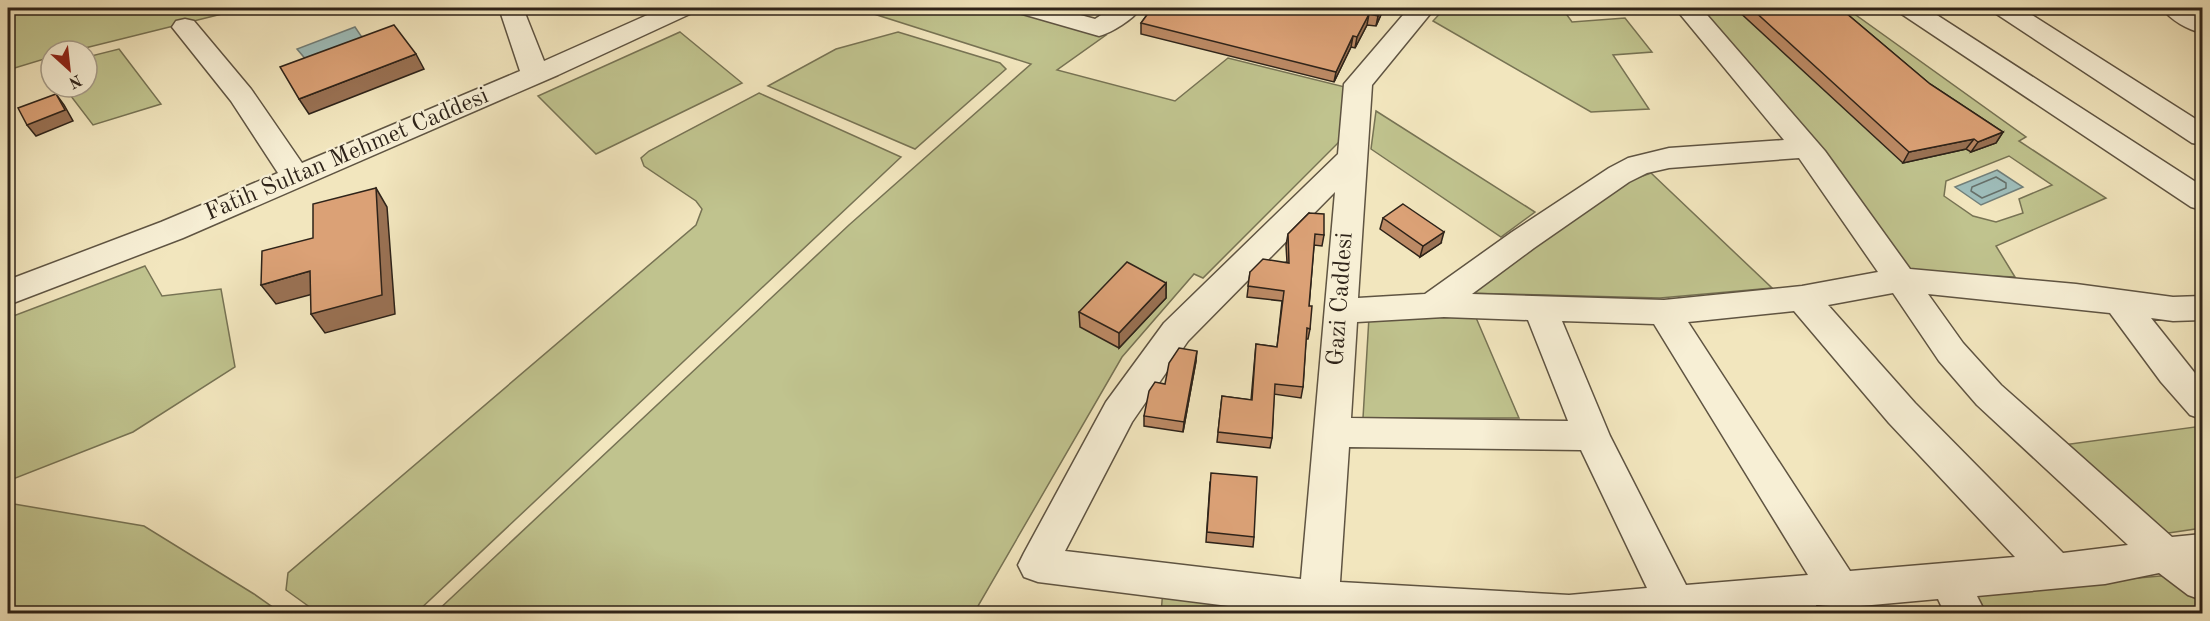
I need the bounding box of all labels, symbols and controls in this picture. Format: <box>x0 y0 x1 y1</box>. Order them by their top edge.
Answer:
north arrow <box>39 39 99 99</box>
text: N <box>65 71 84 91</box>
street label: Fatih Sultan Mehmet Caddesi <box>202 84 492 226</box>
street label: Gazi Caddesi <box>1324 231 1358 367</box>

